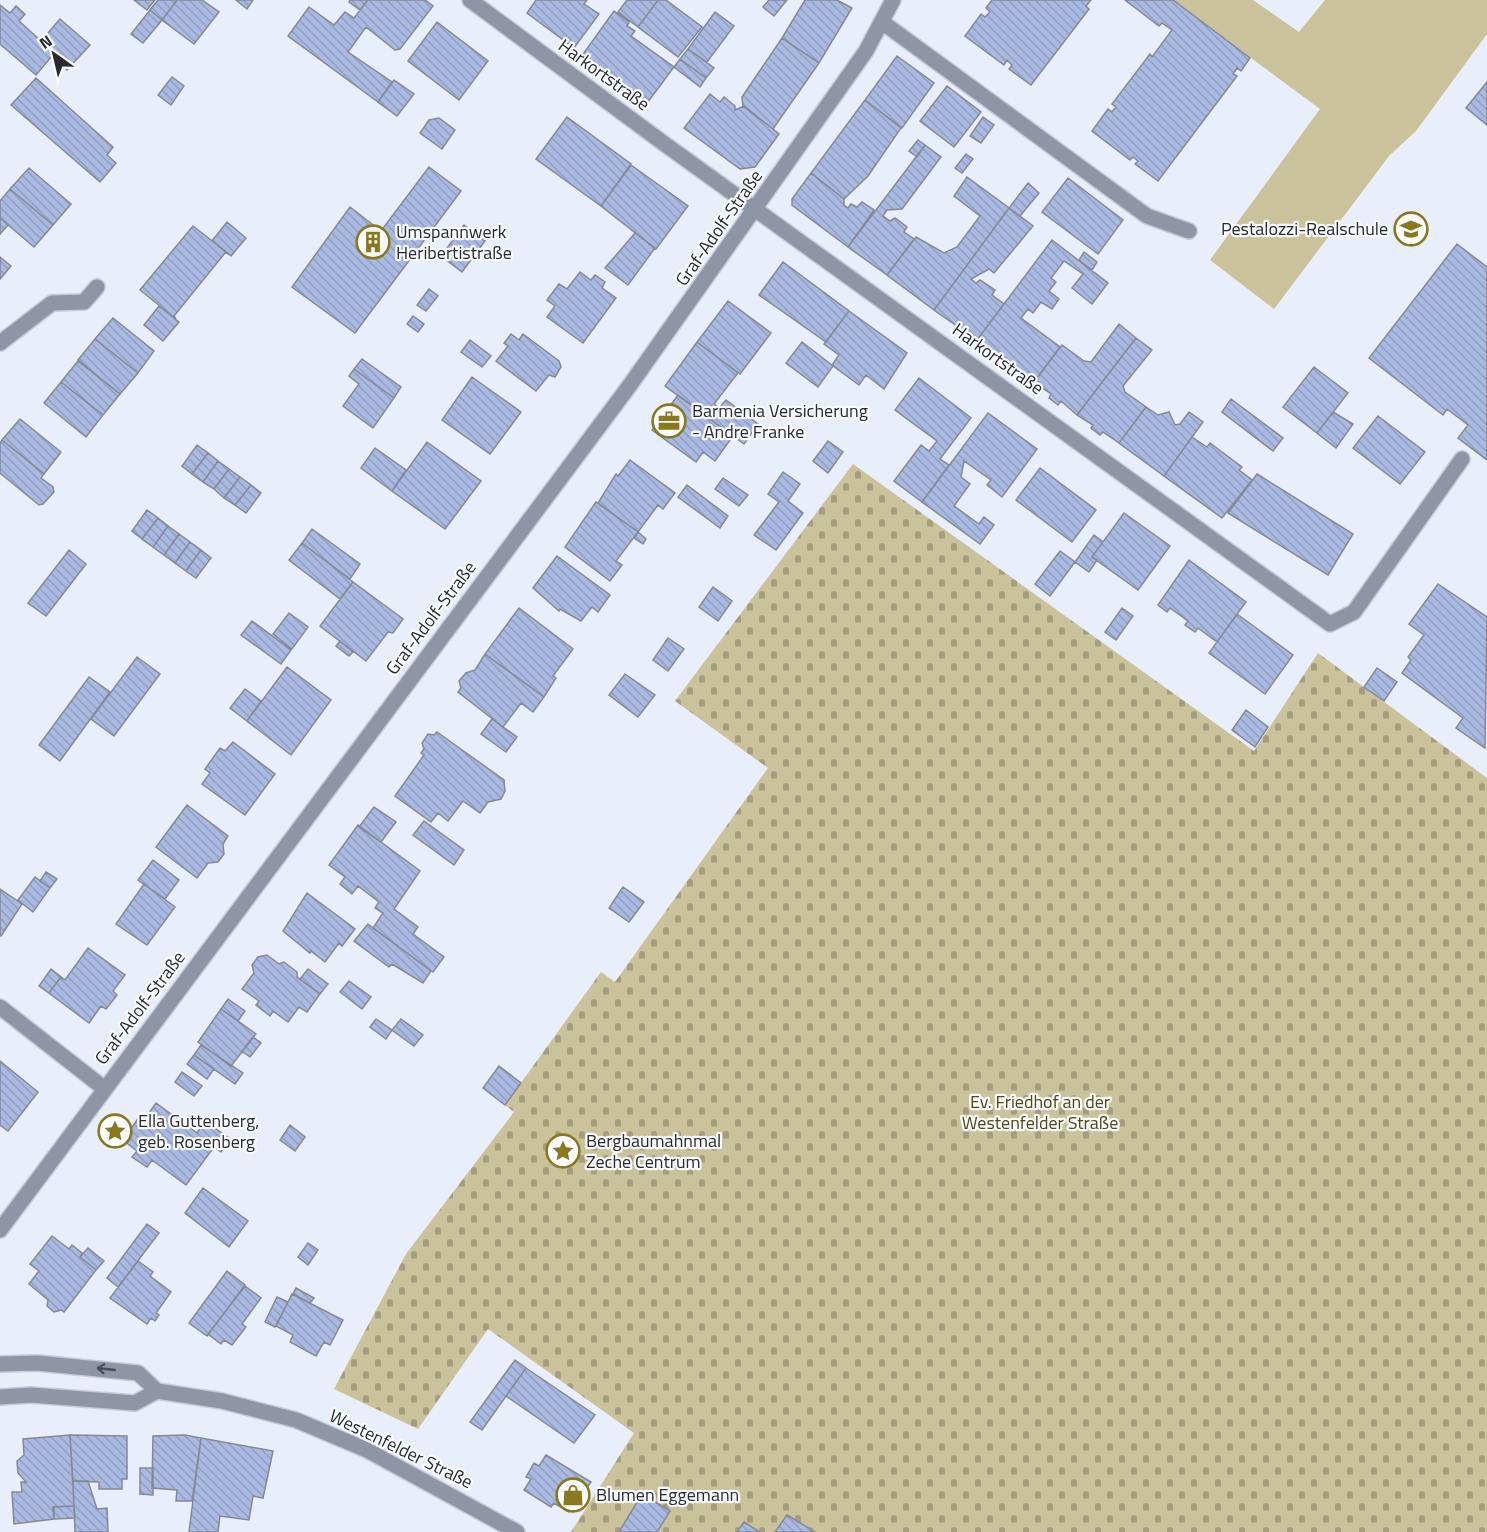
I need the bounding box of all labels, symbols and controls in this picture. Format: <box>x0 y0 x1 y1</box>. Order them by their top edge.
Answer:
north arrow <box>24 24 84 84</box>
text: N <box>34 29 57 55</box>
street label: Harkortstraße <box>553 32 656 117</box>
street label: Graf-Adolf-Straße <box>668 164 769 291</box>
school or university icon: Pestalozzi-Realschule <box>1393 211 1429 247</box>
place label: Pestalozzi-Realschule <box>1221 215 1388 242</box>
place label: Umspannwerk Heribertistraße <box>396 218 512 266</box>
building icon: Umspannwerk Heribertistraße <box>355 224 391 260</box>
street label: Harkortstraße <box>947 316 1050 401</box>
place label: Barmenia Versicherung - Andre Franke <box>692 397 868 445</box>
office icon: Barmenia Versicherung - Andre Franke <box>651 403 687 439</box>
street label: Graf-Adolf-Straße <box>379 555 482 680</box>
street label: Graf-Adolf-Straße <box>88 945 191 1070</box>
park label: Ev. Friedhof an der Westenfelder Straße <box>962 1088 1118 1136</box>
place label: Ella Guttenberg, geb. Rosenberg <box>138 1107 259 1155</box>
place icon: Ella Guttenberg, geb. Rosenberg <box>97 1113 133 1149</box>
place label: Bergbaumahnmal Zeche Centrum <box>586 1127 721 1175</box>
place icon: Bergbaumahnmal Zeche Centrum <box>545 1133 581 1169</box>
one-way arrow <box>97 1364 117 1375</box>
street label: Westenfelder Straße <box>325 1402 477 1495</box>
shop icon: Blumen Eggemann <box>555 1477 591 1513</box>
place label: Blumen Eggemann <box>596 1481 739 1508</box>

